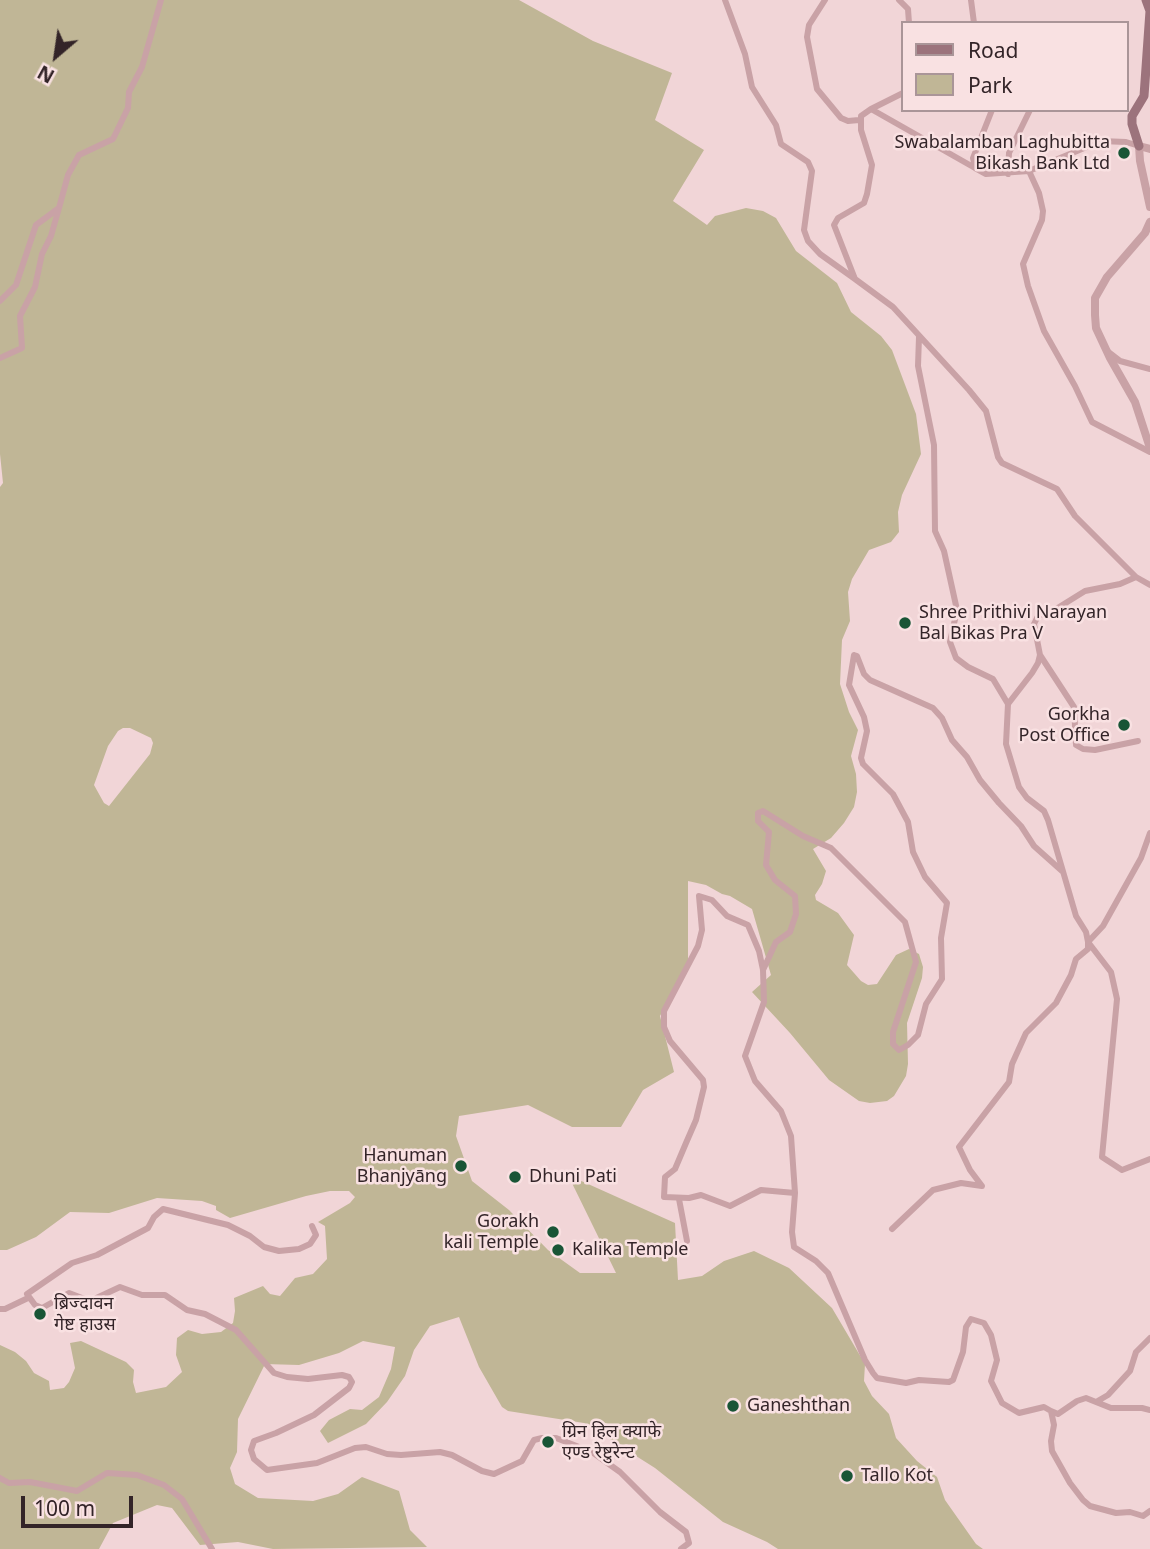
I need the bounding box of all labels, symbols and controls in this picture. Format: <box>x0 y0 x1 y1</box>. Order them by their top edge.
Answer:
north arrow <box>21 21 91 91</box>
legend <box>902 21 1129 112</box>
text: Road <box>968 36 1018 64</box>
text: N <box>33 59 59 89</box>
text: Park <box>968 71 1012 99</box>
place label: Swabalamban Laghubitta Bikash Bank Ltd <box>895 132 1110 174</box>
marker: Swabalamban Laghubitta Bikash Bank Ltd <box>1116 145 1132 161</box>
place label: Shree Prithivi Narayan Bal Bikas Pra V <box>919 602 1107 644</box>
marker: Shree Prithivi Narayan Bal Bikas Pra V <box>897 615 913 631</box>
place label: Gorkha Post Office <box>1019 704 1110 746</box>
marker: Gorkha Post Office <box>1116 717 1132 733</box>
place label: Hanuman Bhanjyāng <box>357 1145 447 1188</box>
marker: Hanuman Bhanjyāng <box>453 1158 469 1174</box>
place label: Dhuni Pati <box>529 1166 617 1188</box>
marker: Dhuni Pati <box>507 1169 523 1185</box>
place label: Gorakh kali Temple <box>444 1211 539 1254</box>
marker: Gorakh kali Temple <box>545 1224 561 1240</box>
place label: Kalika Temple <box>572 1239 689 1261</box>
marker: Kalika Temple <box>550 1242 566 1258</box>
place label: ब्रिज्दावन गेष्ट हाउस <box>54 1293 116 1336</box>
marker: ब्रिज्दावन गेष्ट हाउस <box>32 1306 48 1322</box>
place label: Ganeshthan <box>747 1395 850 1417</box>
marker: Ganeshthan <box>725 1398 741 1414</box>
place label: ग्रिन हिल क्याफे एण्ड रेष्टुरेन्ट <box>562 1421 661 1464</box>
marker: ग्रिन हिल क्याफे एण्ड रेष्टुरेन्ट <box>540 1434 556 1450</box>
place label: Tallo Kot <box>861 1465 933 1487</box>
marker: Tallo Kot <box>839 1468 855 1484</box>
scale bar <box>24 1482 136 1526</box>
text: 100 m <box>34 1494 95 1522</box>

